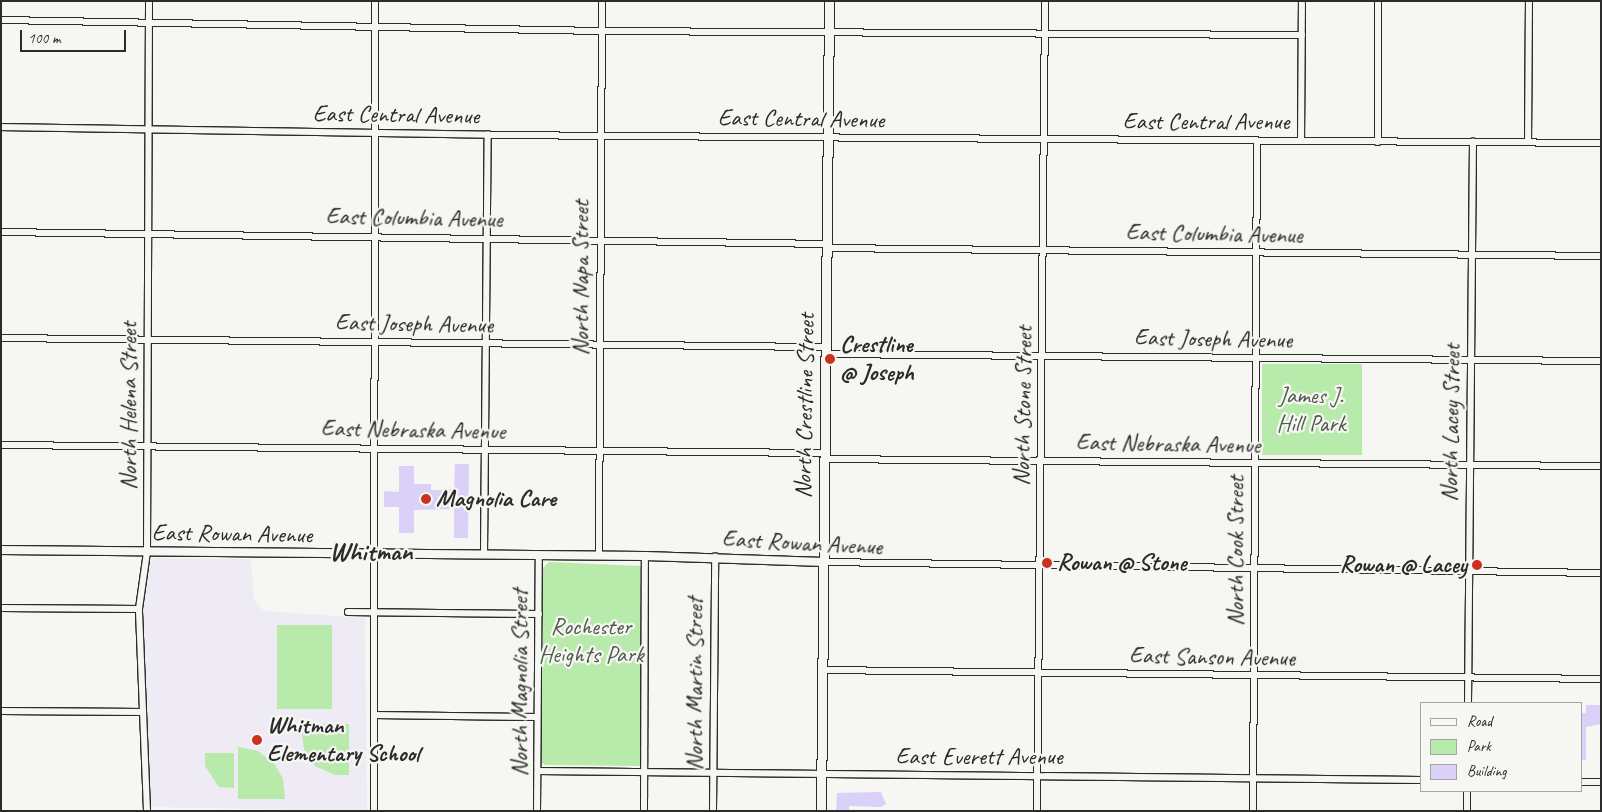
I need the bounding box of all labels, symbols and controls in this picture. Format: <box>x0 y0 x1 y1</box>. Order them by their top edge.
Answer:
scale bar <box>22 20 129 52</box>
text: 100 m <box>28 29 60 48</box>
street label: East Central Avenue <box>313 99 479 131</box>
street label: East Central Avenue <box>718 103 884 135</box>
street label: East Central Avenue <box>1123 108 1289 136</box>
street label: North Napa Street <box>567 199 595 357</box>
street label: East Columbia Avenue <box>324 202 504 234</box>
street label: East Columbia Avenue <box>1124 218 1304 250</box>
street label: East Joseph Avenue <box>335 308 493 340</box>
street label: North Crestline Street <box>789 313 821 499</box>
street label: North Helena Street <box>115 322 143 490</box>
street label: East Joseph Avenue <box>1134 323 1292 355</box>
street label: North Stone Street <box>1007 325 1039 487</box>
place label: Crestline @ Joseph <box>840 331 914 387</box>
street label: North Lacey Street <box>1435 343 1467 503</box>
marker: Crestline @ Joseph <box>824 353 836 365</box>
park label: James J. Hill Park <box>1276 382 1346 438</box>
street label: East Nebraska Avenue <box>321 414 505 446</box>
street label: East Nebraska Avenue <box>1076 428 1260 460</box>
street label: North Cook Street <box>1222 475 1250 627</box>
place label: Magnolia Care <box>436 485 557 513</box>
marker: Magnolia Care <box>420 493 432 505</box>
street label: East Rowan Avenue <box>152 518 312 550</box>
street label: East Rowan Avenue <box>721 524 883 562</box>
district label: Whitman <box>330 536 412 568</box>
place label: Rowan @ Stone <box>1057 549 1187 577</box>
place label: Rowan @ Lacey <box>1340 551 1467 579</box>
marker: Rowan @ Stone <box>1041 557 1053 569</box>
marker: Rowan @ Lacey <box>1471 559 1483 571</box>
street label: North Magnolia Street <box>506 589 534 777</box>
street label: North Martin Street <box>681 597 709 771</box>
park label: Rochester Heights Park <box>538 613 644 669</box>
street label: East Sanson Avenue <box>1129 641 1295 673</box>
legend <box>1420 702 1582 792</box>
place label: Whitman Elementary School <box>267 712 419 768</box>
text: Road <box>1467 712 1492 731</box>
marker: Whitman Elementary School <box>251 734 263 746</box>
text: Park <box>1467 737 1491 756</box>
street label: East Everett Avenue <box>896 743 1062 771</box>
text: Building <box>1467 762 1506 781</box>

